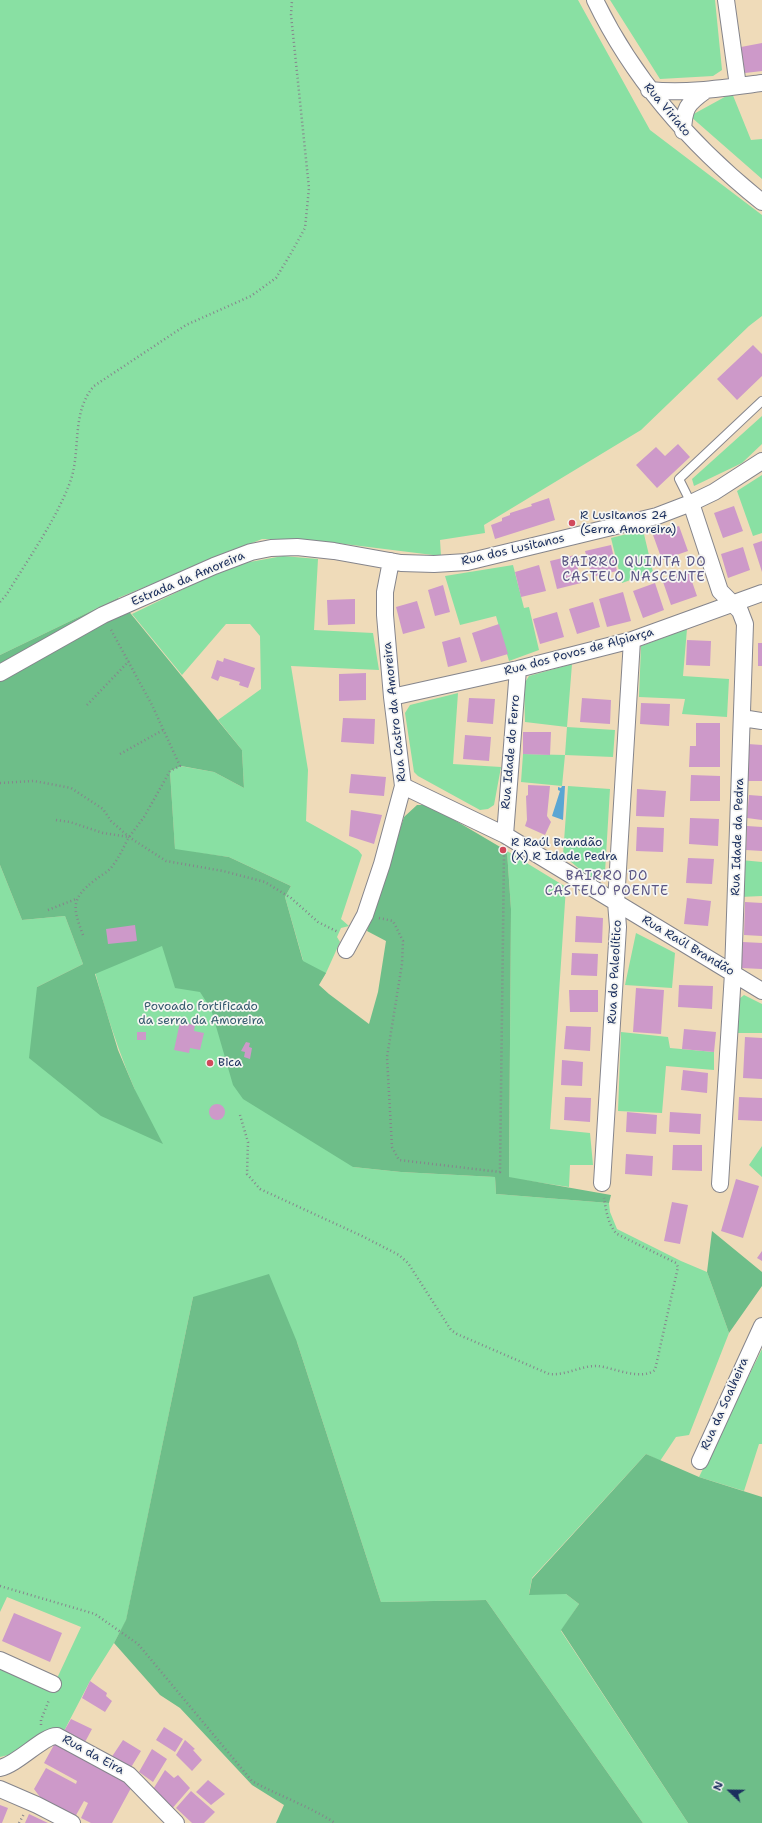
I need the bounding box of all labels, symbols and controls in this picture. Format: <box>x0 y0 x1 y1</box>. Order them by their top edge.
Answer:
street label: Rua Viriato <box>640 80 694 140</box>
place label: R Lusitanos 24 (Serra Amoreira) <box>580 509 676 537</box>
marker: R Lusitanos 24 (Serra Amoreira) <box>567 518 577 528</box>
street label: Rua dos Lusitanos <box>460 531 566 569</box>
street label: Estrada da Amoreira <box>129 549 247 609</box>
district label: BAIRRO QUINTA DO CASTELO NASCENTE <box>561 555 707 586</box>
street label: Rua dos Povos de Alpiarça <box>503 625 655 679</box>
street label: Rua Castro da Amoreira <box>380 641 410 783</box>
street label: Rua Idade do Ferro <box>499 694 523 810</box>
street label: Rua Idade da Pedra <box>729 778 747 896</box>
place label: R Raúl Brandão (X) R Idade Pedra <box>511 836 617 864</box>
marker: R Raúl Brandão (X) R Idade Pedra <box>498 845 508 855</box>
district label: BAIRRO DO CASTELO POENTE <box>545 869 669 900</box>
street label: Rua Raúl Brandão <box>639 913 737 979</box>
street label: Rua do Paleolítico <box>605 919 625 1025</box>
park label: Povoado fortificado da serra da Amoreira <box>138 1000 264 1028</box>
place label: Bica <box>218 1056 242 1070</box>
marker: Bica <box>205 1058 215 1068</box>
street label: Rua da Soalheira <box>698 1356 752 1452</box>
street label: Rua da Eira <box>60 1732 126 1778</box>
north arrow <box>710 1771 750 1811</box>
text: N <box>710 1779 727 1793</box>

